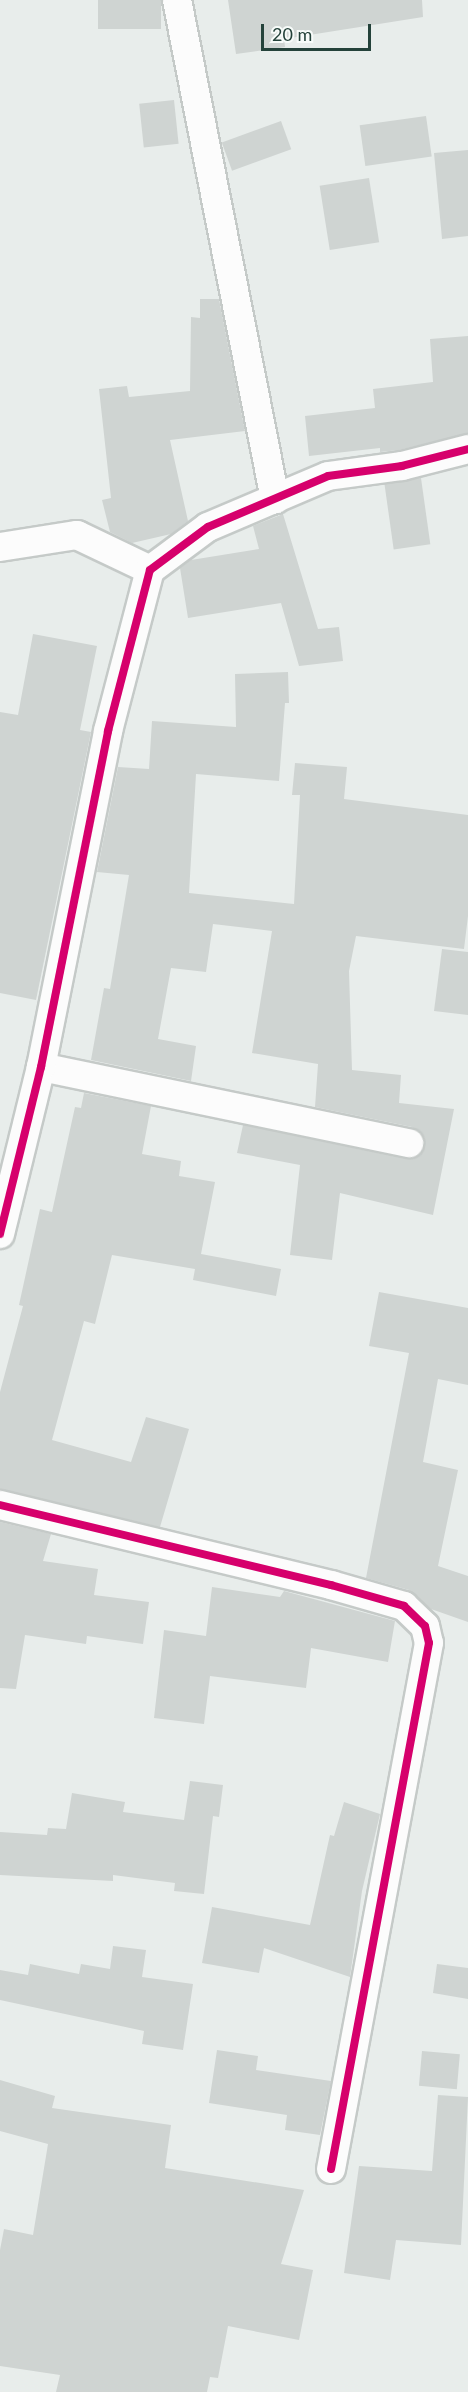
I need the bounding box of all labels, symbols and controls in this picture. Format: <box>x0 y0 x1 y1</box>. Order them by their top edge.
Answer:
scale bar <box>264 12 374 50</box>
text: 20 m <box>272 23 312 45</box>

